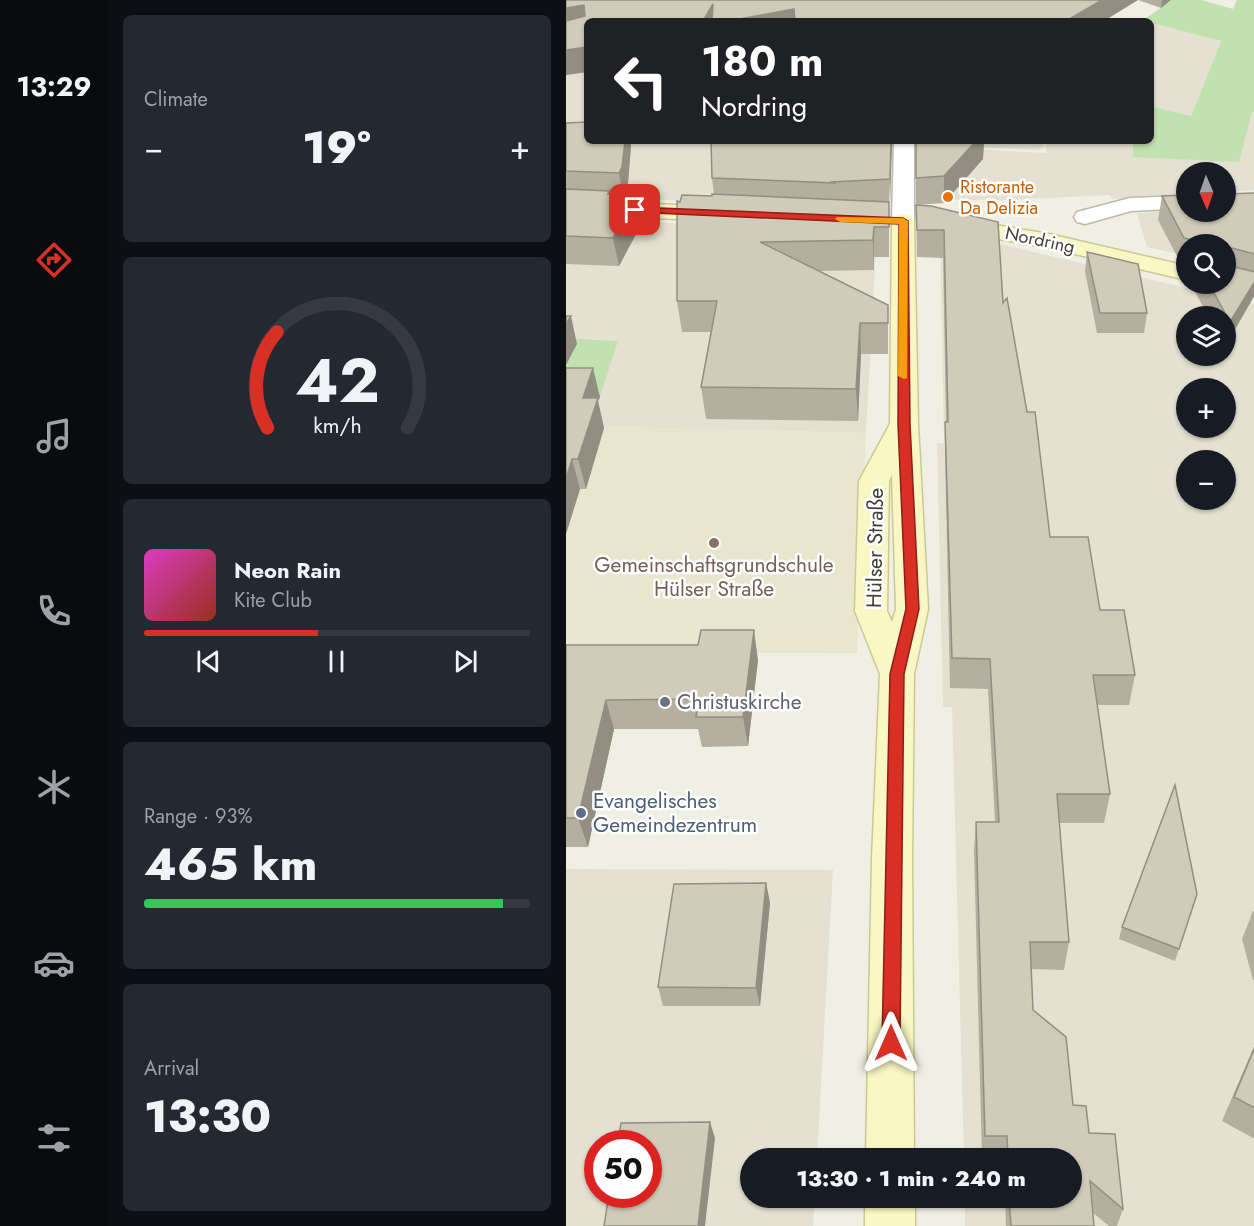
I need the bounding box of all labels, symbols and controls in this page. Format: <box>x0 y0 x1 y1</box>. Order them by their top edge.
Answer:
text: 180 m <box>701 31 824 92</box>
icon: left <box>602 42 680 120</box>
text: 13:29 <box>17 67 91 106</box>
text: Climate <box>144 85 208 114</box>
text: Nordring <box>701 87 807 126</box>
text: 19° <box>302 115 371 180</box>
text: − <box>144 124 163 171</box>
text: + <box>510 124 530 171</box>
north arrow <box>1176 162 1236 222</box>
map controls <box>1176 162 1236 510</box>
place label: Ristorante Da Delizia <box>960 174 1038 221</box>
pin <box>609 184 660 235</box>
marker: Ristorante Da Delizia <box>941 190 955 204</box>
icon: arrive <box>618 193 651 226</box>
street label: Nordring <box>1003 220 1077 260</box>
button: search <box>1176 234 1236 294</box>
icon: directions <box>33 239 75 281</box>
button: layers <box>1176 306 1236 366</box>
text: 42 <box>295 335 379 425</box>
button: + <box>1176 378 1236 438</box>
text: km/h <box>313 410 361 441</box>
icon: music <box>33 415 75 457</box>
button: − <box>1176 450 1236 510</box>
street label: Hülser Straße <box>859 487 891 608</box>
marker: Gemeinschaftsgrundschule Hülser Straße <box>707 536 721 550</box>
place label: Gemeinschaftsgrundschule Hülser Straße <box>594 550 834 604</box>
text: Neon Rain <box>234 554 341 586</box>
text: Kite Club <box>234 586 312 615</box>
icon: phone <box>33 590 75 632</box>
icon: previous <box>192 645 225 678</box>
icon: pause <box>320 645 353 678</box>
icon: next <box>449 645 482 678</box>
place label: Christuskirche <box>677 687 802 717</box>
marker: Christuskirche <box>658 695 672 709</box>
icon: climate <box>33 766 75 808</box>
place label: Evangelisches Gemeindezentrum <box>593 786 757 840</box>
text: Range · 93% <box>144 802 252 831</box>
marker: Evangelisches Gemeindezentrum <box>574 806 588 820</box>
text: 465 km <box>144 832 317 897</box>
icon: car <box>33 942 75 984</box>
position arrow <box>859 1011 923 1075</box>
text: Arrival <box>144 1054 199 1083</box>
text: 13:30 <box>144 1084 271 1149</box>
icon: filters <box>33 1117 75 1159</box>
speed limit sign: 50 <box>584 1130 662 1208</box>
text: 13:30 · 1 min · 240 m <box>796 1162 1026 1194</box>

